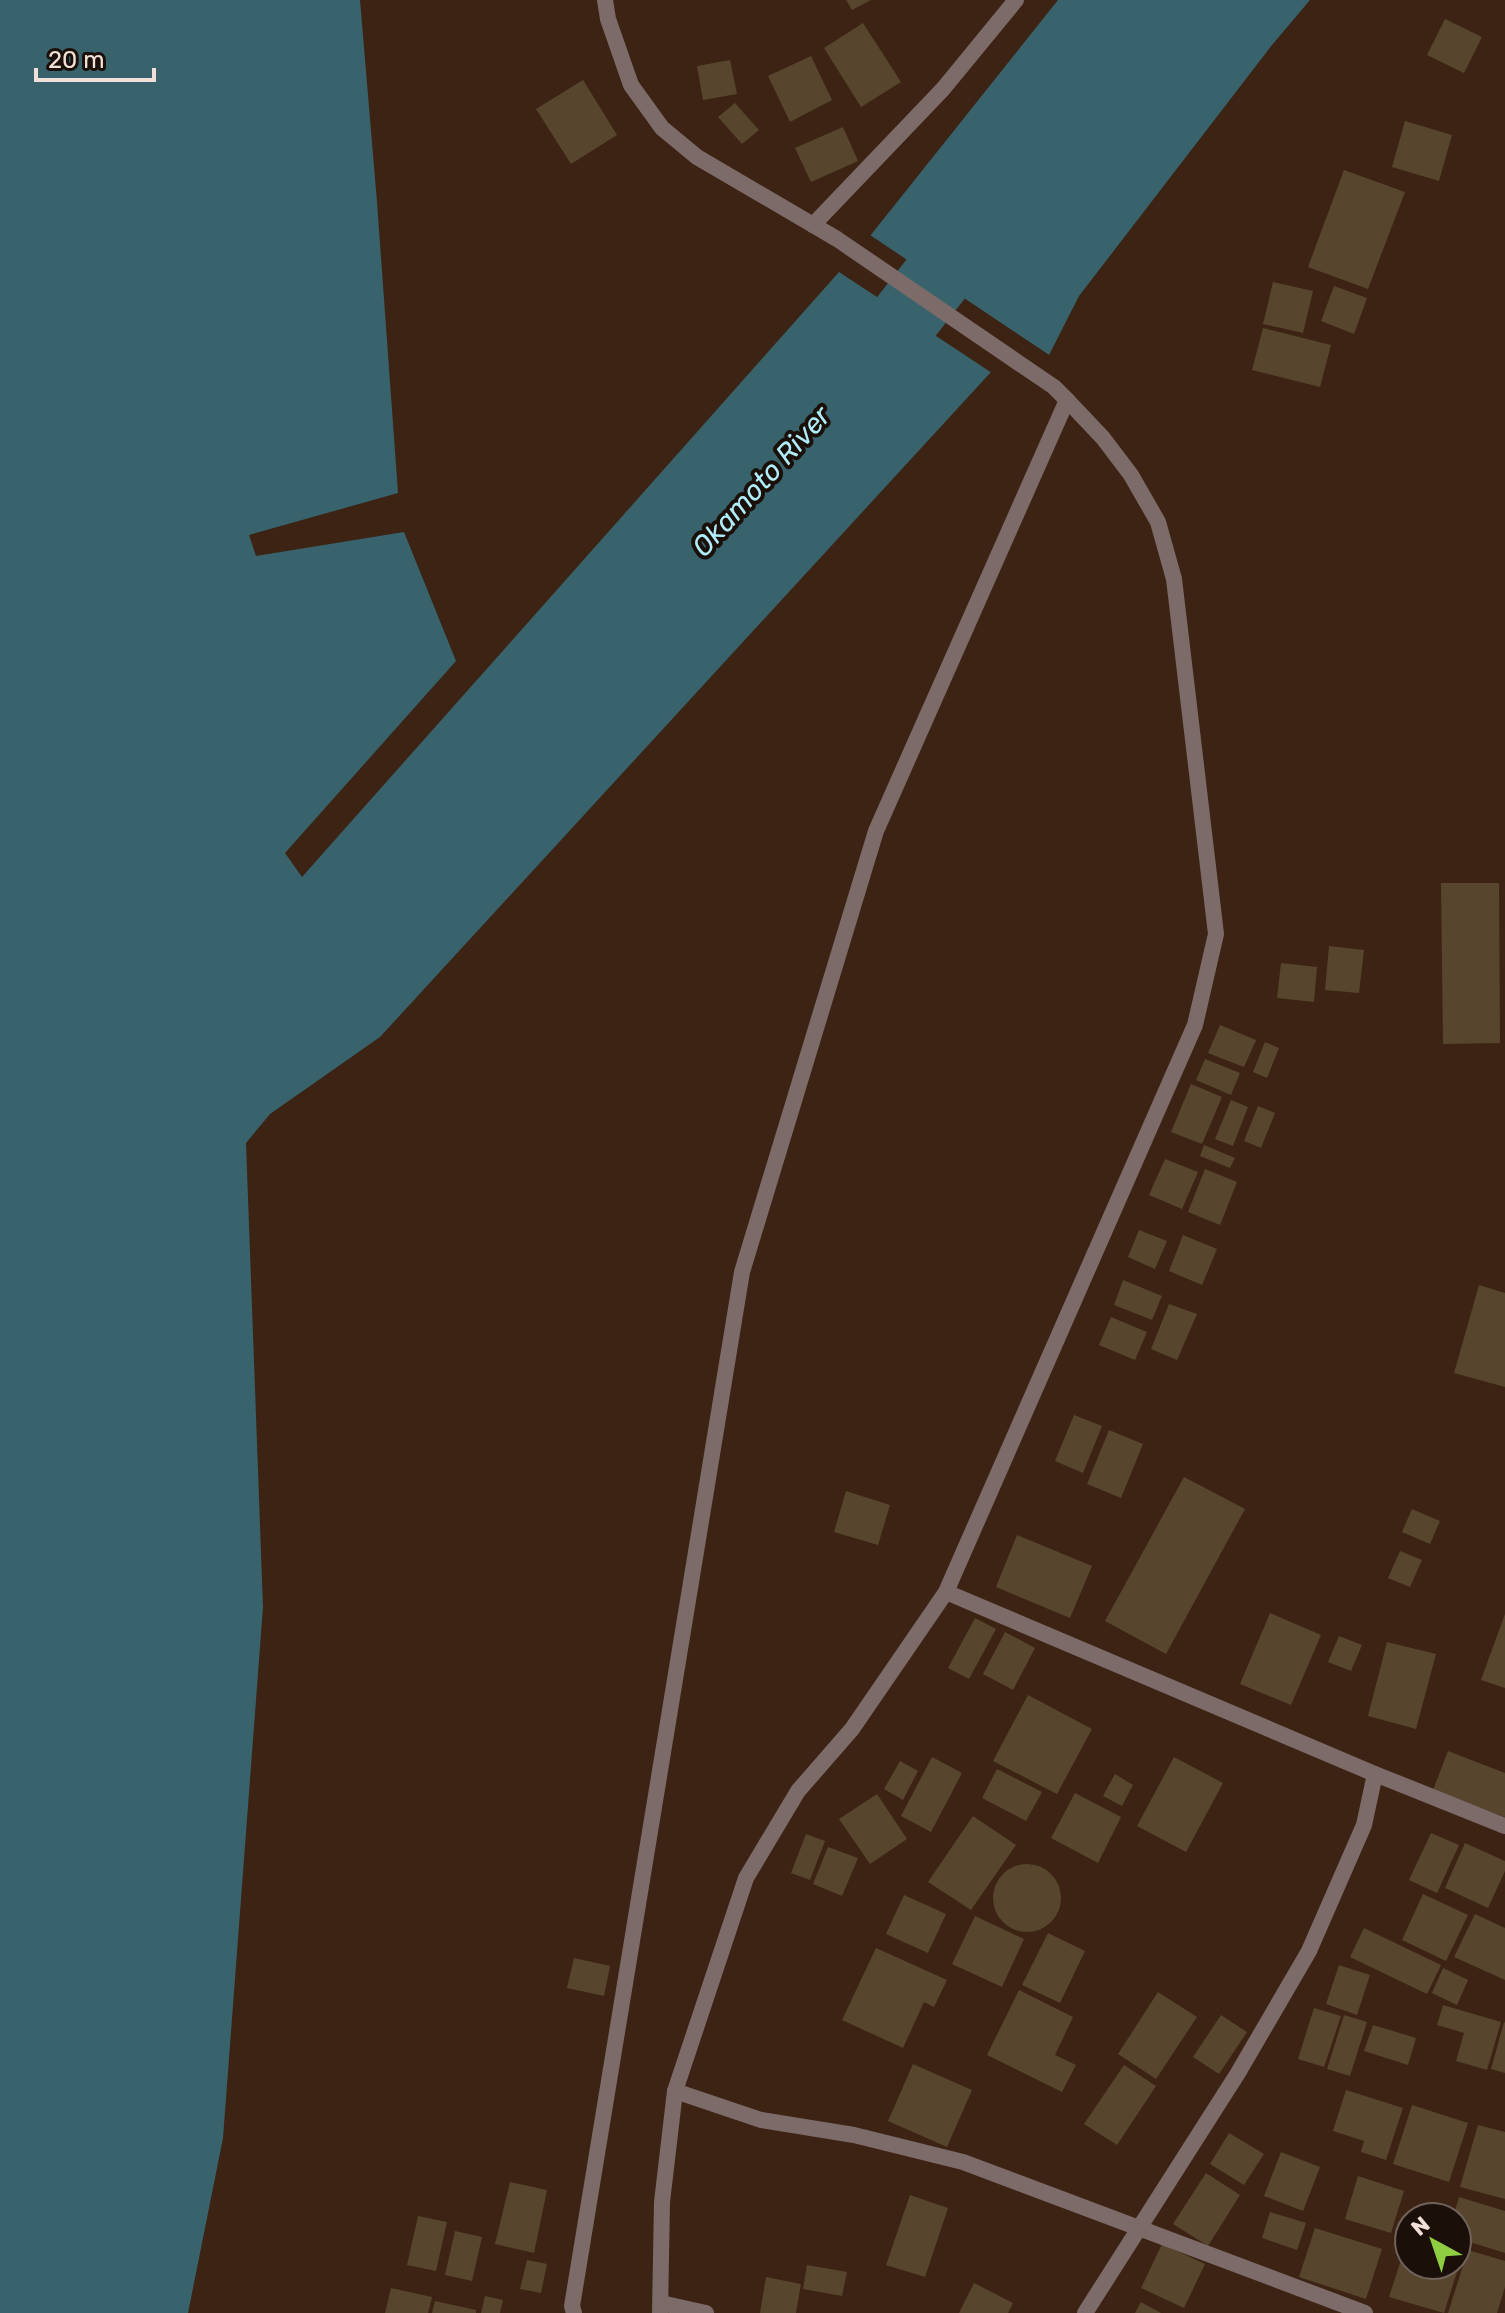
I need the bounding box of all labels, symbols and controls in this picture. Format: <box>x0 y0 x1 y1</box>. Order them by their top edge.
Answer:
scale bar <box>36 32 154 82</box>
text: 20 m <box>48 46 105 74</box>
water label: Okamoto River <box>685 398 838 563</box>
north arrow <box>1393 2201 1473 2281</box>
text: N <box>1406 2211 1435 2241</box>

